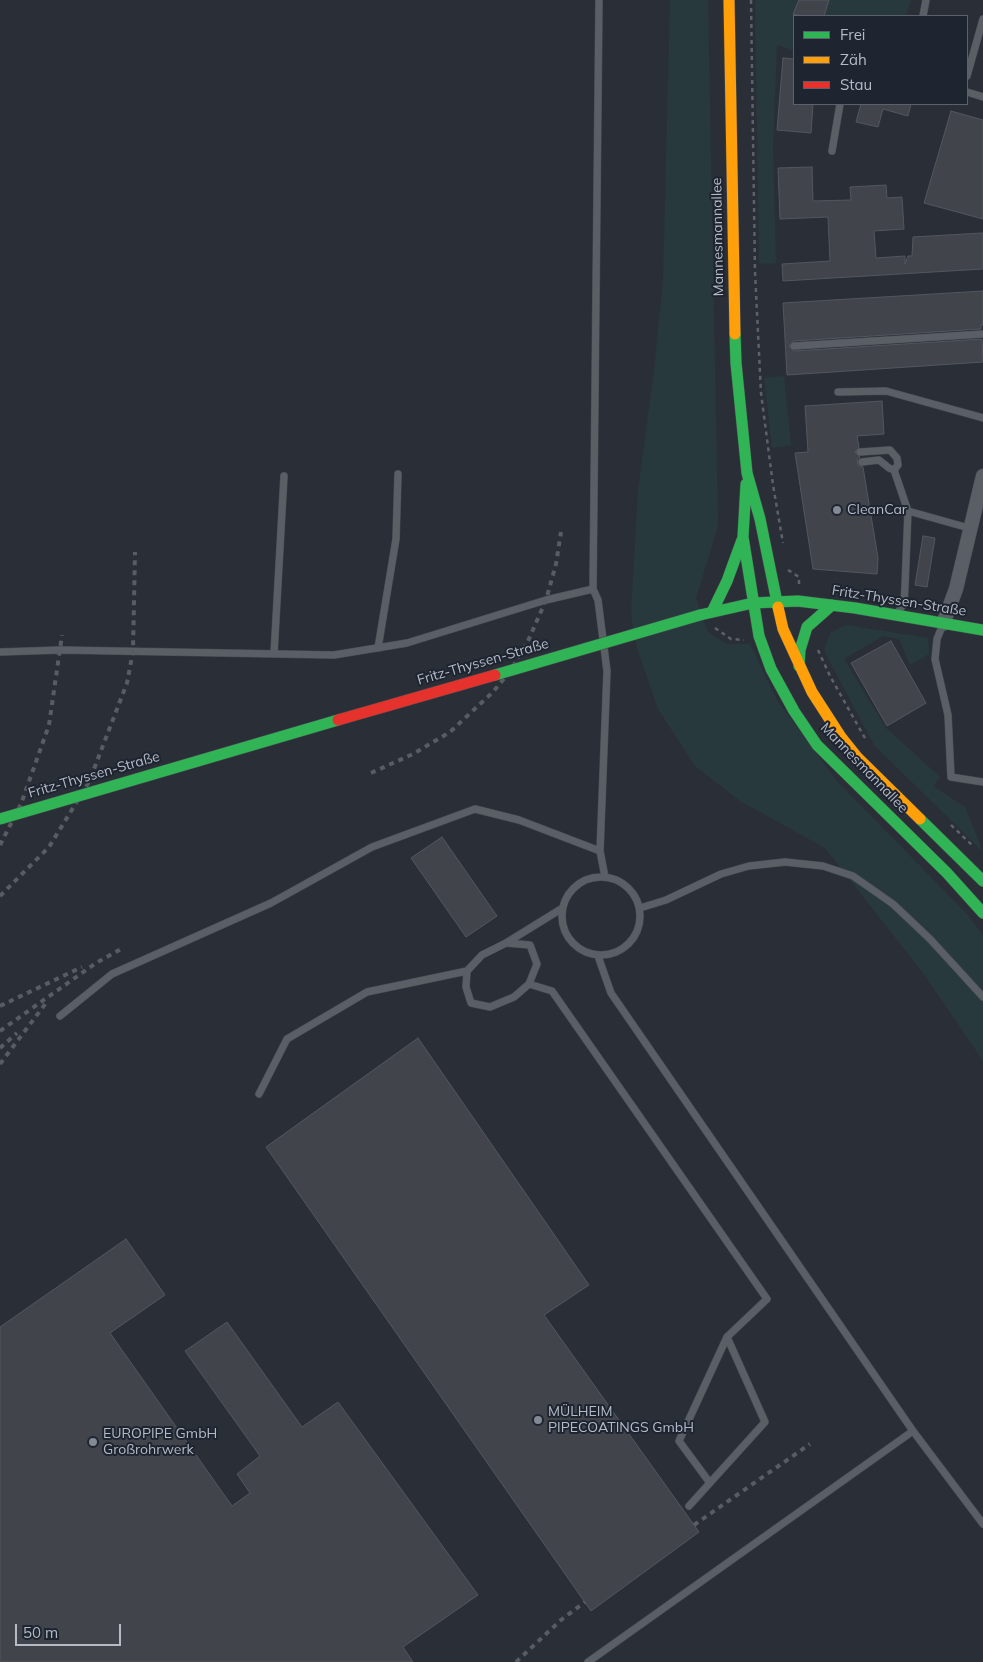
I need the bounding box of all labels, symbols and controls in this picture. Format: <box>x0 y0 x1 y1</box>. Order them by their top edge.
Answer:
legend <box>793 15 968 105</box>
text: Frei <box>840 25 865 44</box>
text: Zäh <box>840 50 867 69</box>
text: Stau <box>840 75 872 94</box>
street label: Mannesmannallee <box>709 177 727 297</box>
place label: CleanCar <box>847 502 907 518</box>
marker: CleanCar <box>831 504 843 516</box>
street label: Fritz-Thyssen-Straße <box>831 582 967 620</box>
street label: Fritz-Thyssen-Straße <box>415 635 551 689</box>
street label: Mannesmannallee <box>817 719 911 817</box>
street label: Fritz-Thyssen-Straße <box>26 748 162 802</box>
place label: MÜLHEIM PIPECOATINGS GmbH <box>548 1404 694 1436</box>
marker: MÜLHEIM PIPECOATINGS GmbH <box>532 1414 544 1426</box>
place label: EUROPIPE GmbH Großrohrwerk <box>103 1426 217 1458</box>
marker: EUROPIPE GmbH Großrohrwerk <box>87 1436 99 1448</box>
scale bar <box>18 1614 124 1646</box>
text: 50 m <box>23 1623 58 1642</box>

